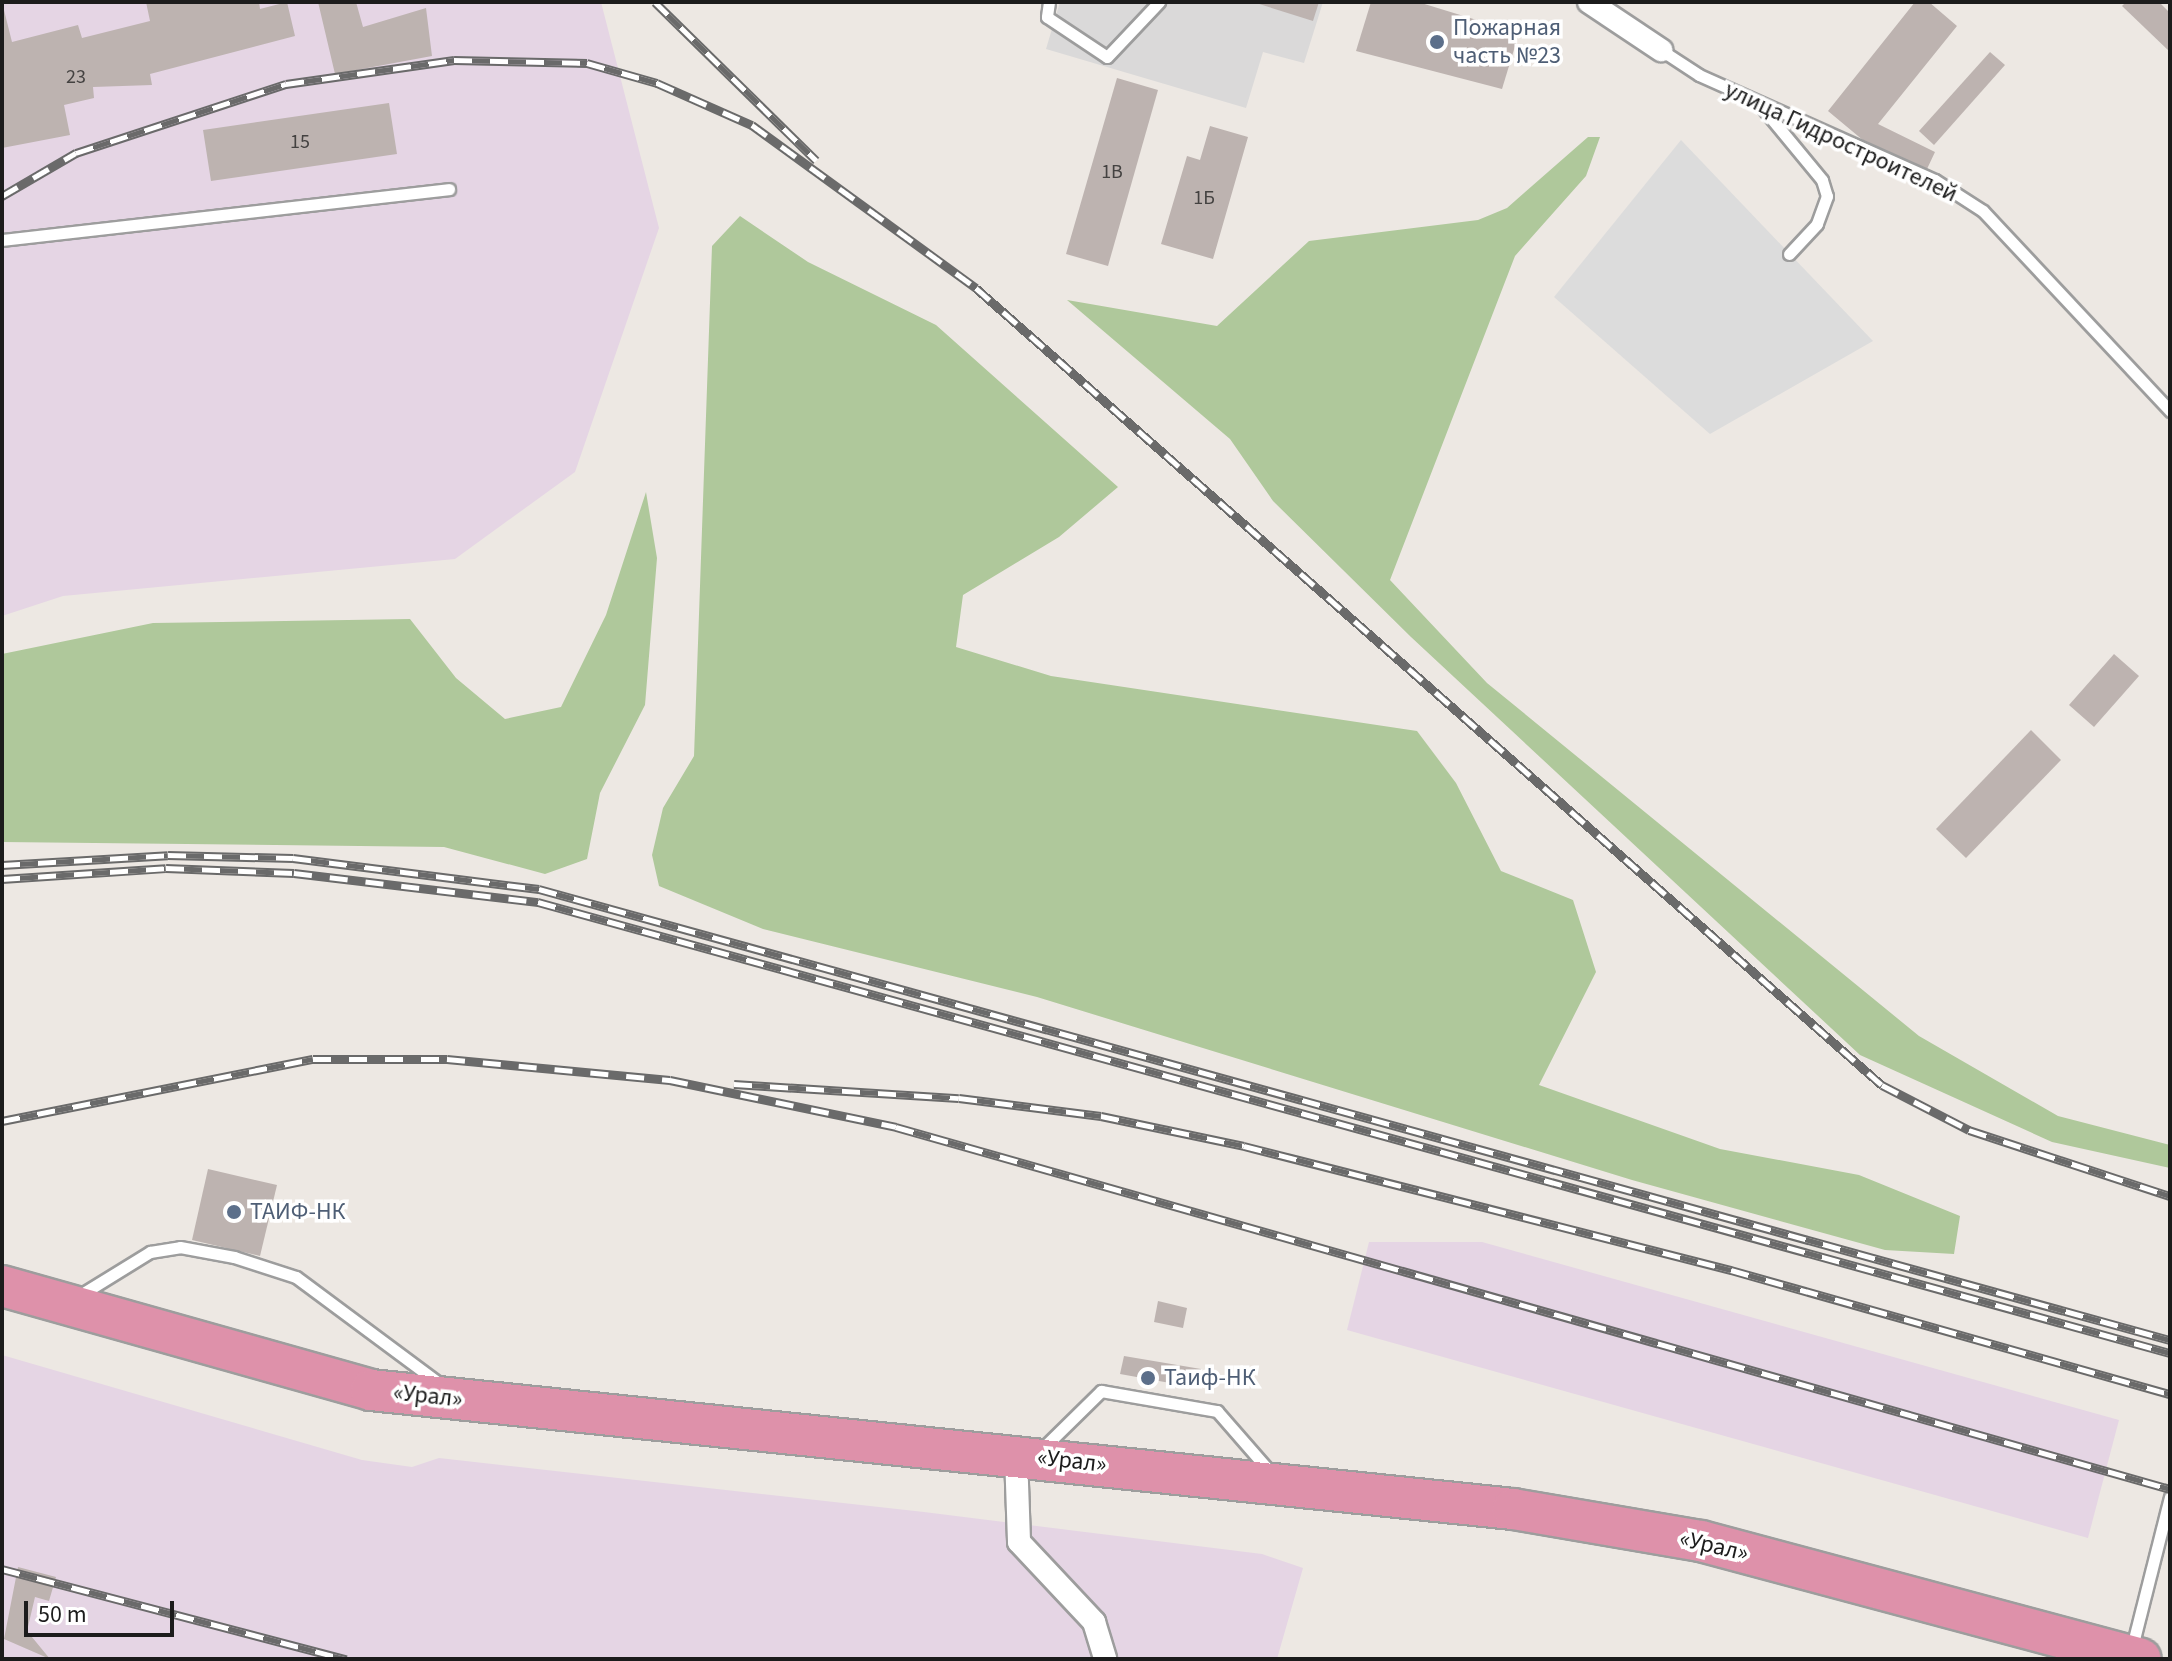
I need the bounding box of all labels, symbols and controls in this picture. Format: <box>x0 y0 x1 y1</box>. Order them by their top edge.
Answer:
place label: Пожарная часть №23 <box>1453 14 1561 70</box>
marker: Пожарная часть №23 <box>1428 33 1446 51</box>
house number: 23 <box>66 65 86 89</box>
street label: улица Гидростроителей <box>1720 75 1962 209</box>
house number: 15 <box>290 130 310 154</box>
house number: 1В <box>1101 160 1123 184</box>
house number: 1Б <box>1193 186 1215 210</box>
place label: ТАИФ-НК <box>250 1198 345 1226</box>
marker: ТАИФ-НК <box>225 1203 243 1221</box>
place label: Таиф-НК <box>1164 1364 1256 1392</box>
marker: Таиф-НК <box>1139 1369 1157 1387</box>
street label: «Урал» <box>392 1378 464 1414</box>
street label: «Урал» <box>1036 1443 1108 1479</box>
street label: «Урал» <box>1677 1524 1751 1568</box>
scale bar <box>28 1585 178 1635</box>
text: 50 m <box>38 1597 87 1632</box>

